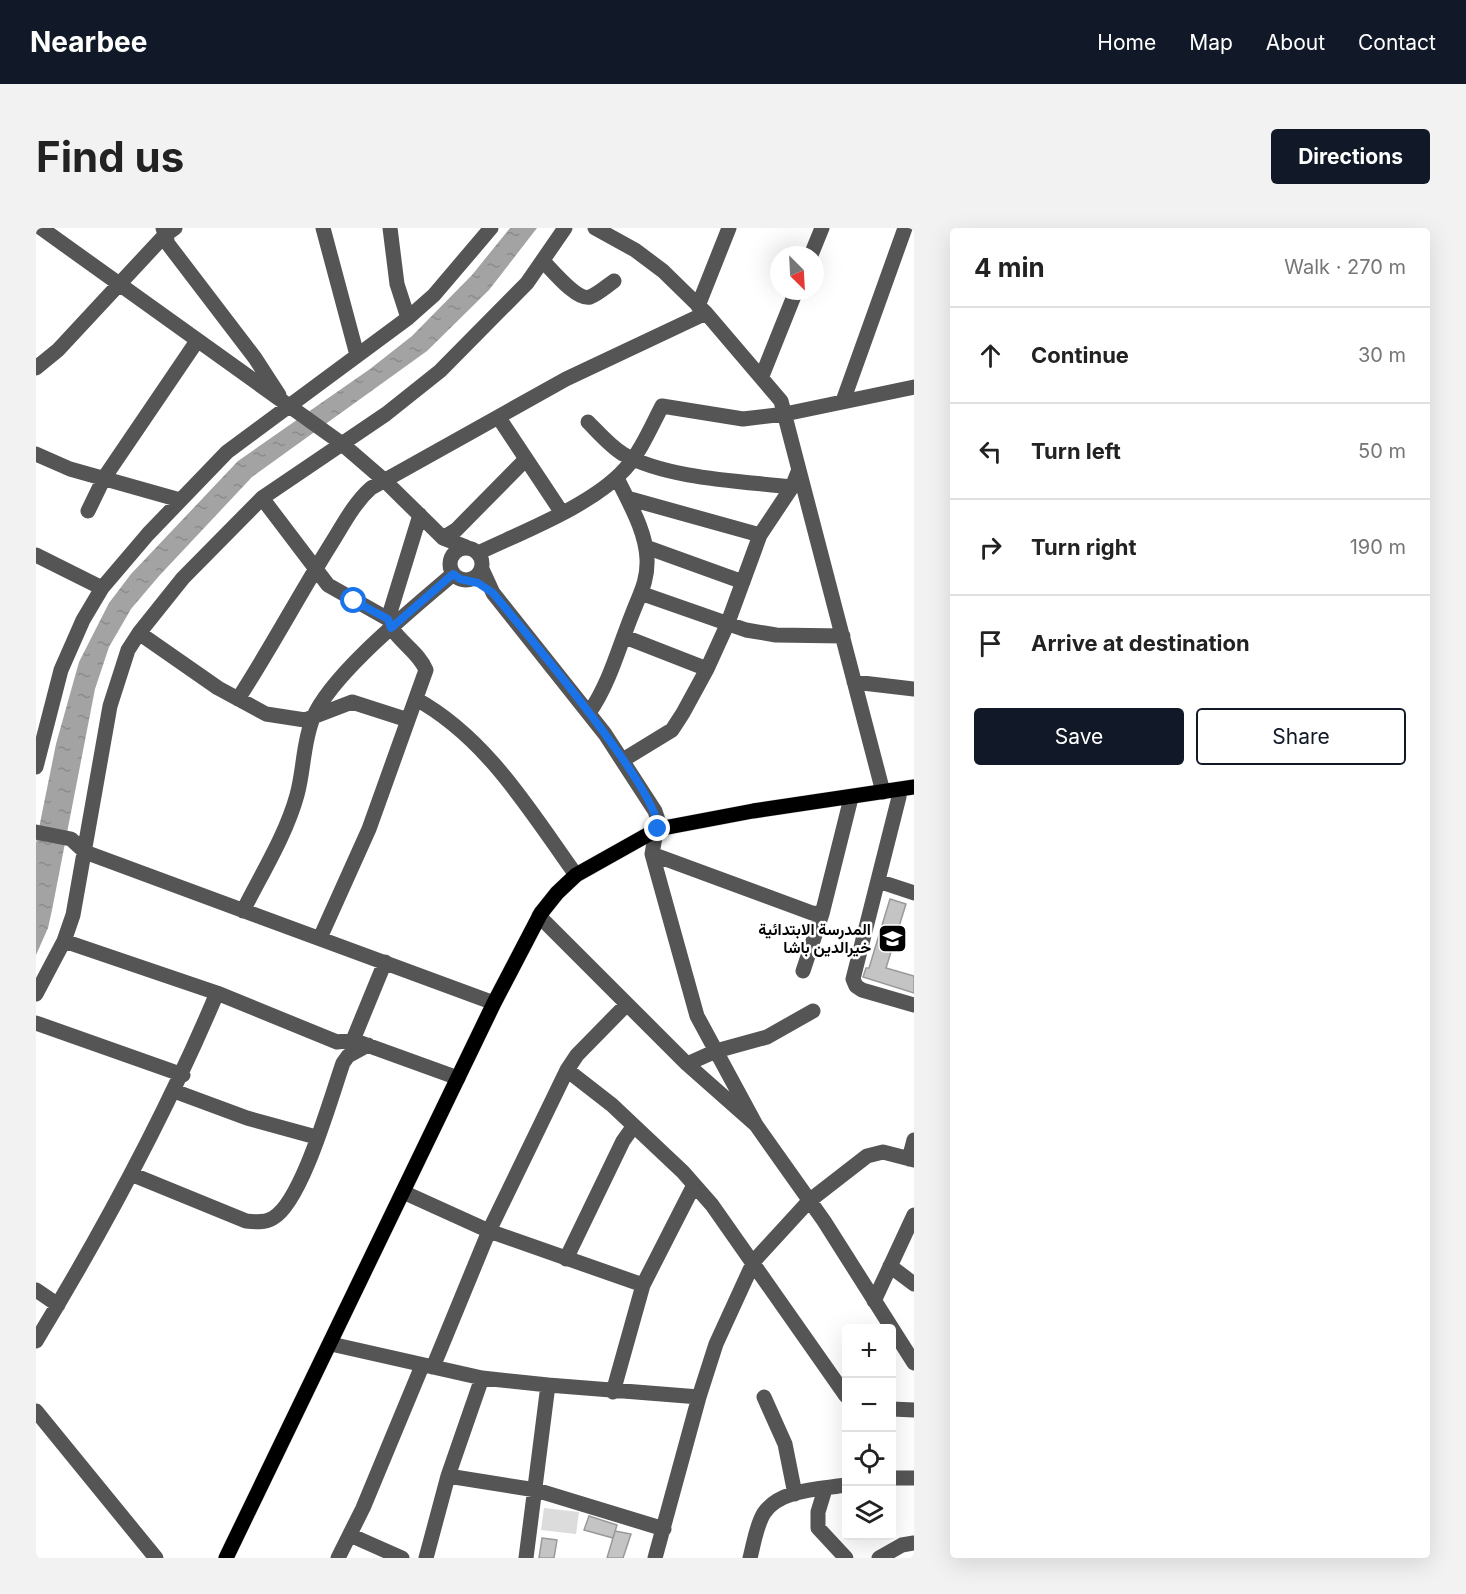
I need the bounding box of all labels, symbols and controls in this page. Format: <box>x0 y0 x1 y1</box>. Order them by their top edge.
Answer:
text: Nearbee <box>30 25 147 59</box>
text: Home <box>1097 30 1156 55</box>
text: Map <box>1189 30 1233 55</box>
text: About <box>1266 30 1325 55</box>
text: Contact <box>1358 30 1436 55</box>
button: Directions <box>1271 129 1430 184</box>
text: Find us <box>36 131 184 182</box>
north arrow <box>770 246 824 300</box>
text: 4 min <box>974 252 1045 283</box>
text: Walk · 270 m <box>1284 255 1406 279</box>
icon: ahead <box>974 339 1007 372</box>
text: Continue <box>1031 342 1129 368</box>
text: 30 m <box>1358 343 1406 367</box>
icon: left <box>974 435 1007 468</box>
text: Turn left <box>1031 438 1121 464</box>
text: 50 m <box>1358 439 1406 463</box>
icon: right <box>974 531 1007 564</box>
text: Turn right <box>1031 534 1137 560</box>
text: 190 m <box>1350 535 1406 559</box>
route start <box>340 587 366 613</box>
icon: arrive <box>974 627 1007 660</box>
text: Arrive at destination <box>1031 630 1250 656</box>
button: Save <box>974 708 1184 765</box>
button: Share <box>1196 708 1406 765</box>
route end <box>644 815 670 841</box>
place label: المدرسة الابتدائية خيرالدين باشا <box>758 919 871 958</box>
school or university icon: المدرسة الابتدائية خيرالدين باشا <box>876 922 908 954</box>
map controls <box>842 1324 896 1540</box>
button: + <box>842 1324 896 1378</box>
button: − <box>842 1378 896 1432</box>
button: locate <box>842 1432 896 1486</box>
button: layers <box>842 1486 896 1540</box>

